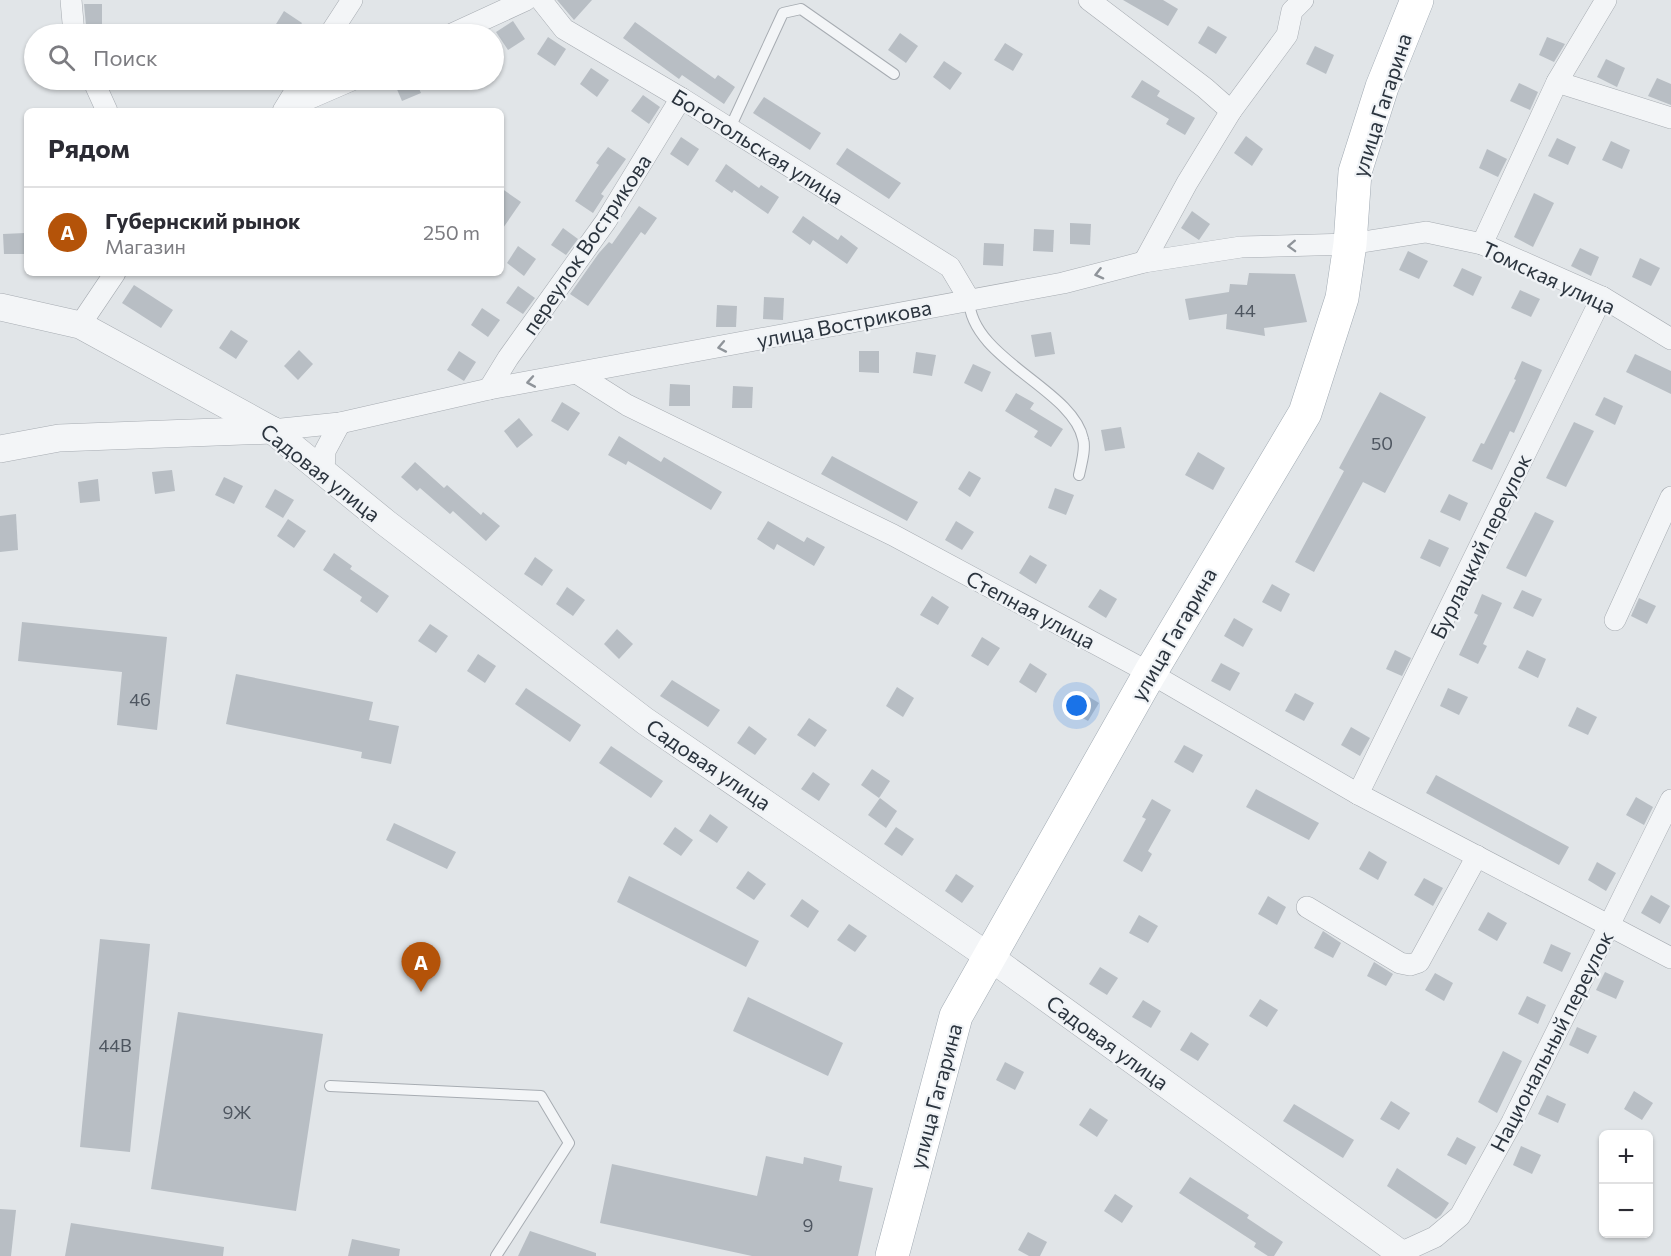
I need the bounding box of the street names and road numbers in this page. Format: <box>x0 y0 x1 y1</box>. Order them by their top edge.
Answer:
street label: улица Гагарина <box>1346 30 1416 180</box>
street label: Боготольская улица <box>668 83 848 209</box>
street label: переулок Вострикова <box>516 149 656 339</box>
street label: Томская улица <box>1478 235 1620 319</box>
street label: улица Вострикова <box>754 294 934 352</box>
street label: Садовая улица <box>256 418 386 526</box>
street label: Бурлацкий переулок <box>1424 449 1536 643</box>
street label: улица Гагарина <box>1125 563 1221 705</box>
street label: Степная улица <box>962 565 1100 653</box>
street label: Садовая улица <box>642 713 776 815</box>
street label: Национальный переулок <box>1484 926 1618 1156</box>
street label: Садовая улица <box>1042 989 1174 1095</box>
street label: улица Гагарина <box>904 1020 966 1172</box>

